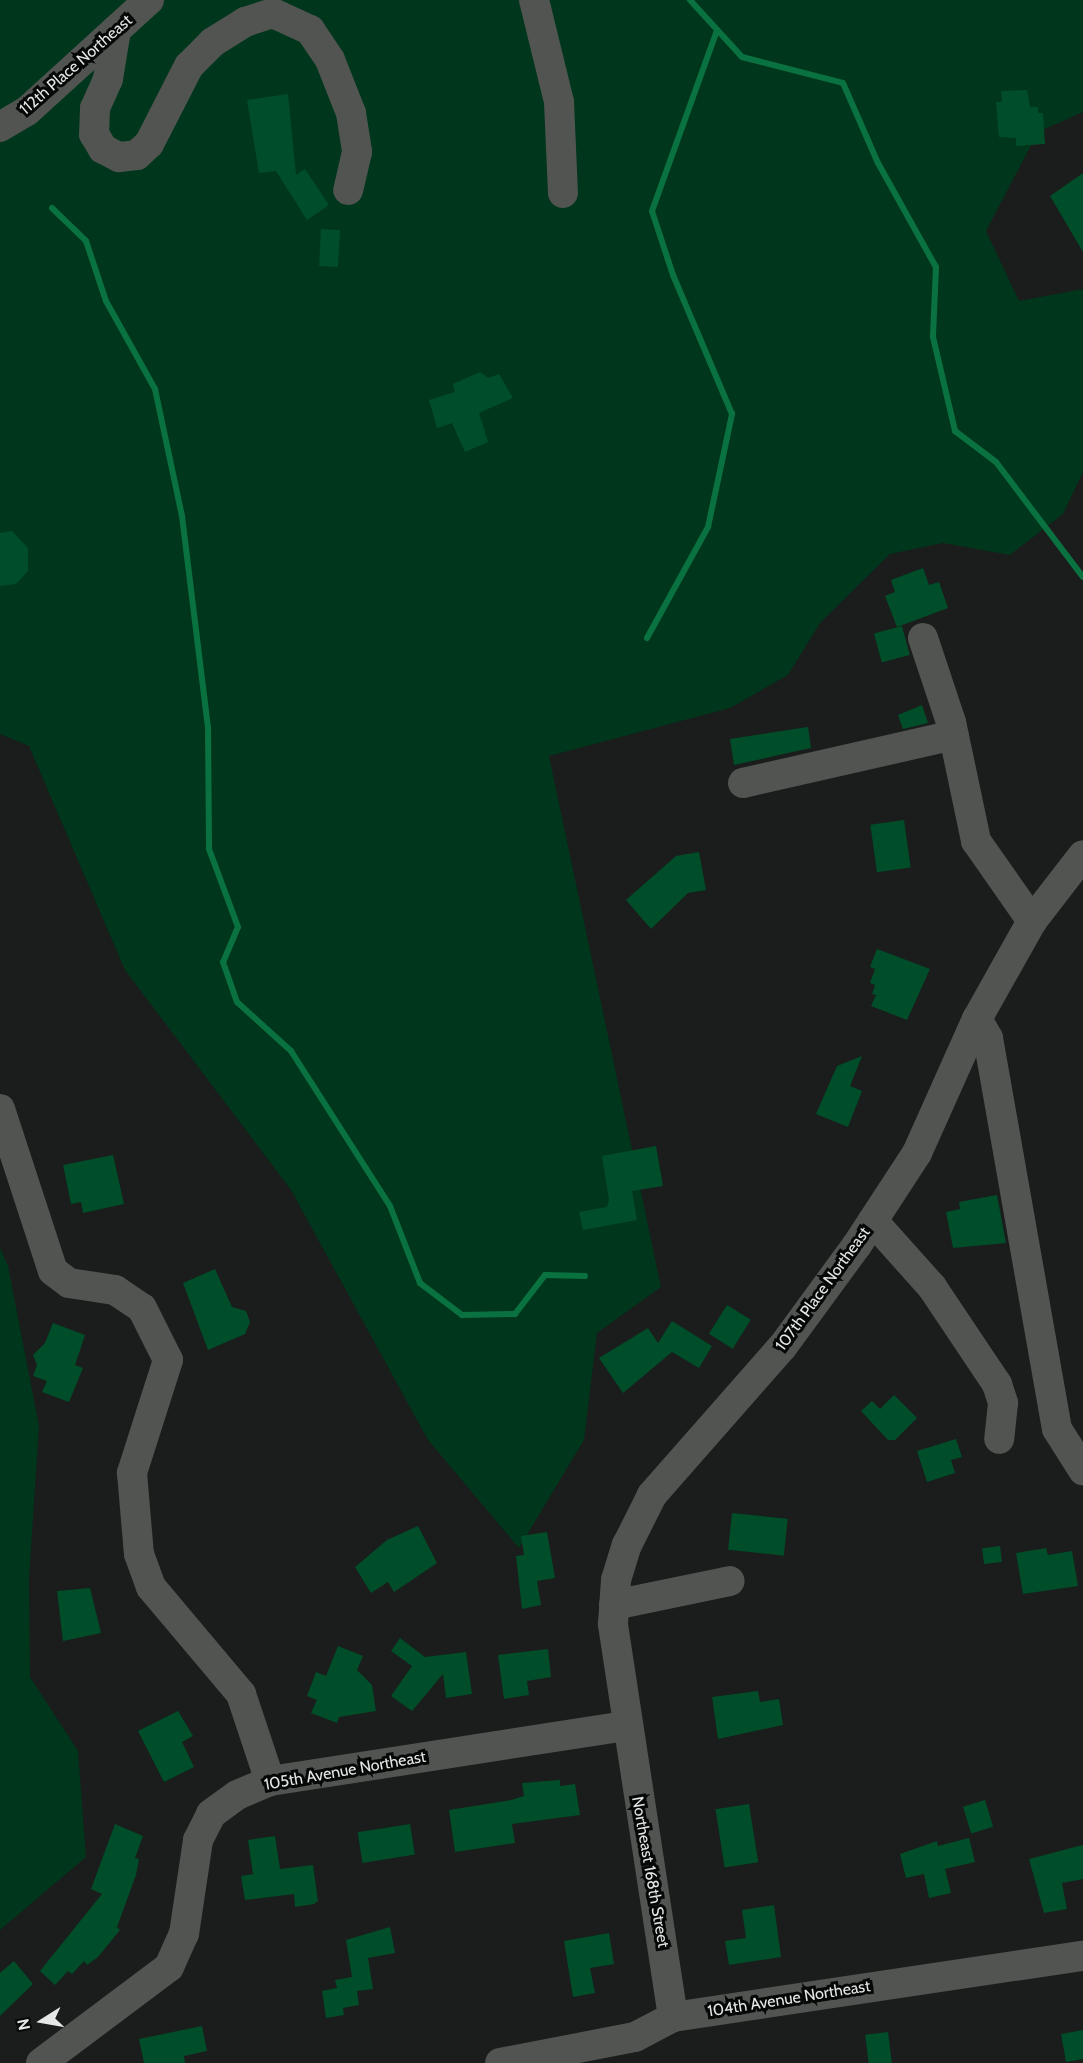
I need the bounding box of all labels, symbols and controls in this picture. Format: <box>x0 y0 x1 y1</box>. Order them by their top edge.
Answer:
street label: 112th Place Northeast <box>16 11 136 119</box>
street label: 107th Place Northeast <box>772 1223 874 1355</box>
street label: 105th Avenue Northeast <box>263 1747 427 1795</box>
street label: Northeast 168th Street <box>627 1795 673 1949</box>
street label: 104th Avenue Northeast <box>706 1977 872 2021</box>
north arrow <box>12 1991 72 2051</box>
text: N <box>13 2017 34 2032</box>

